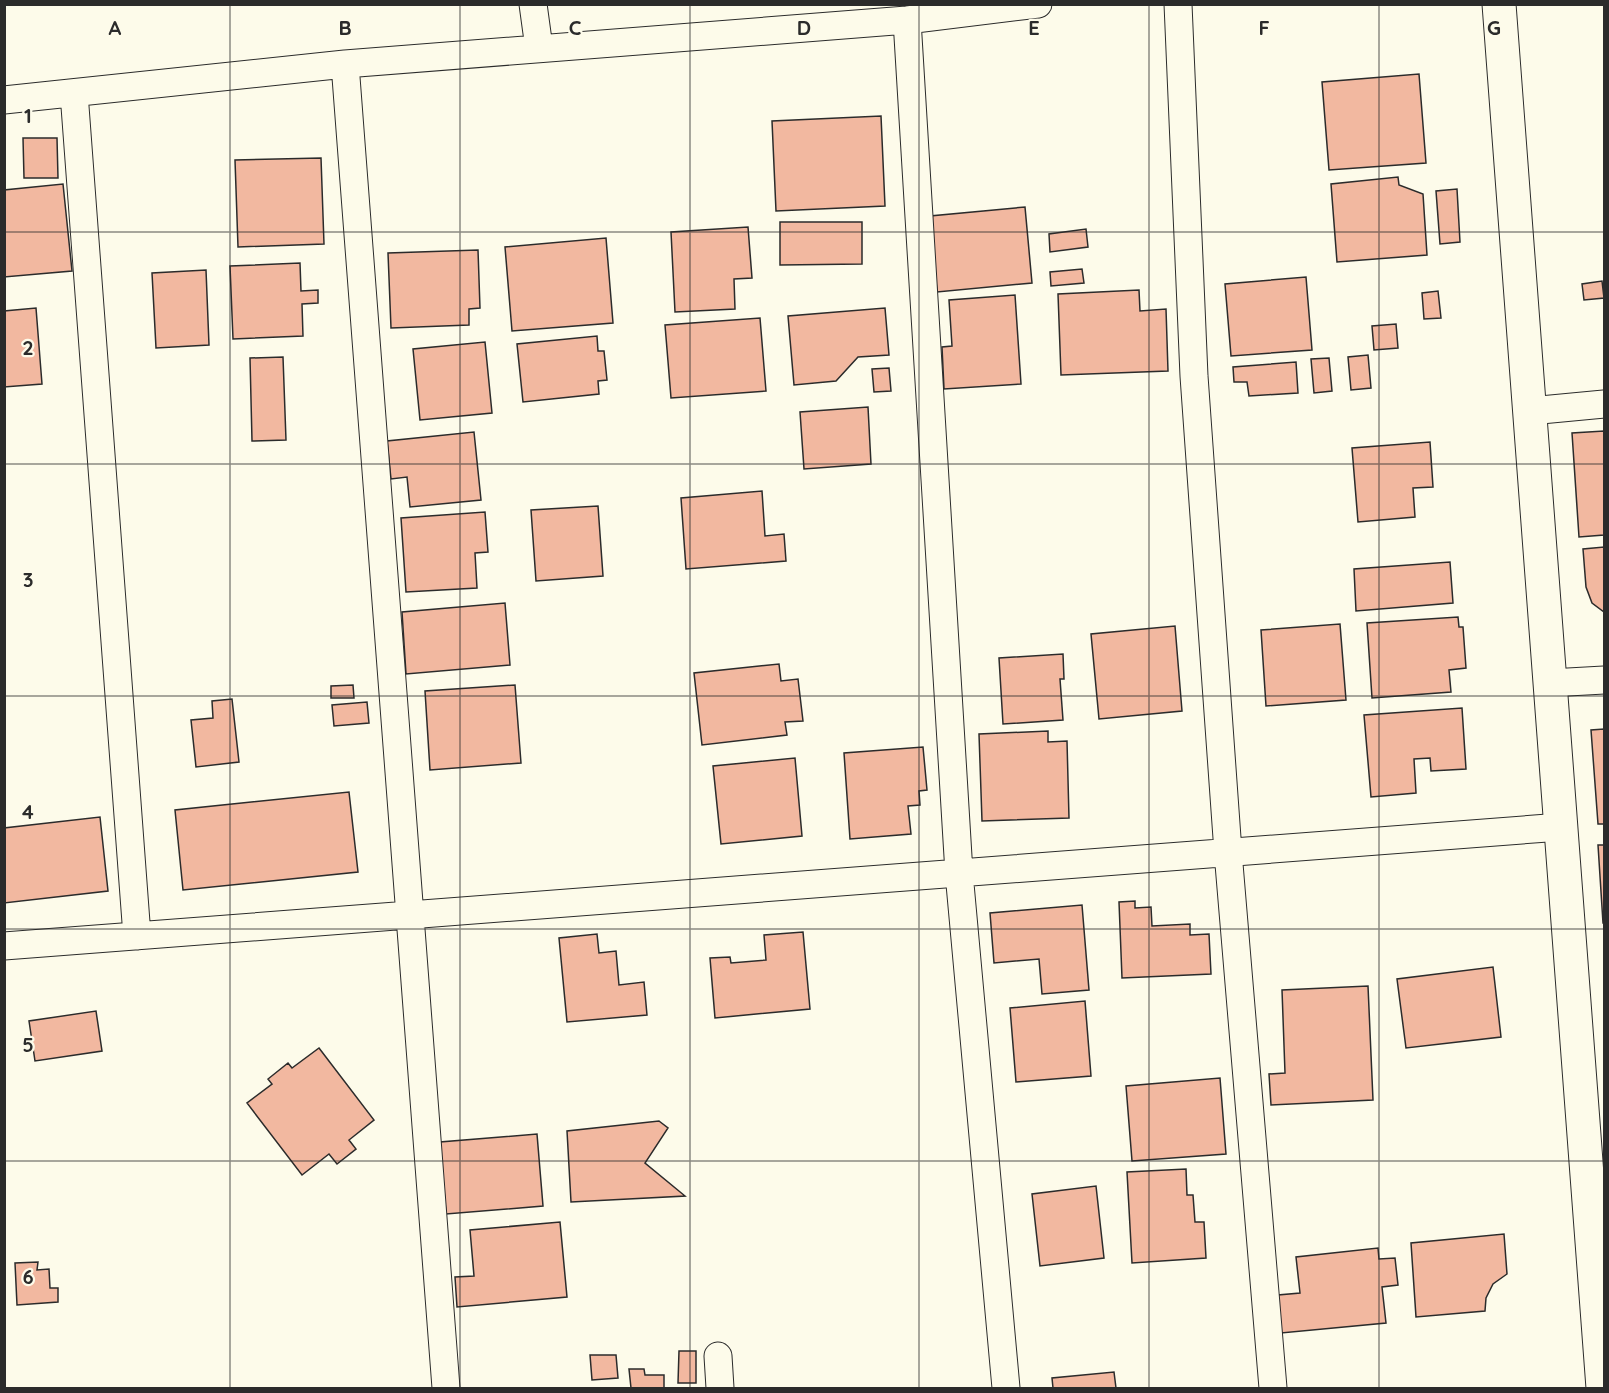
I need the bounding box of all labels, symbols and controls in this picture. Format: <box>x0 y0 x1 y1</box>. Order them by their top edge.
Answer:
text: A <box>109 15 122 40</box>
text: B <box>338 15 352 40</box>
text: C <box>569 15 582 40</box>
text: D <box>797 15 811 40</box>
text: E <box>1028 15 1040 40</box>
text: F <box>1258 15 1270 40</box>
text: G <box>1487 15 1501 40</box>
text: 1 <box>24 103 32 128</box>
text: 2 <box>22 335 34 360</box>
text: 3 <box>23 567 33 592</box>
text: 4 <box>22 799 34 824</box>
text: 5 <box>22 1032 34 1057</box>
text: 6 <box>22 1264 34 1289</box>

